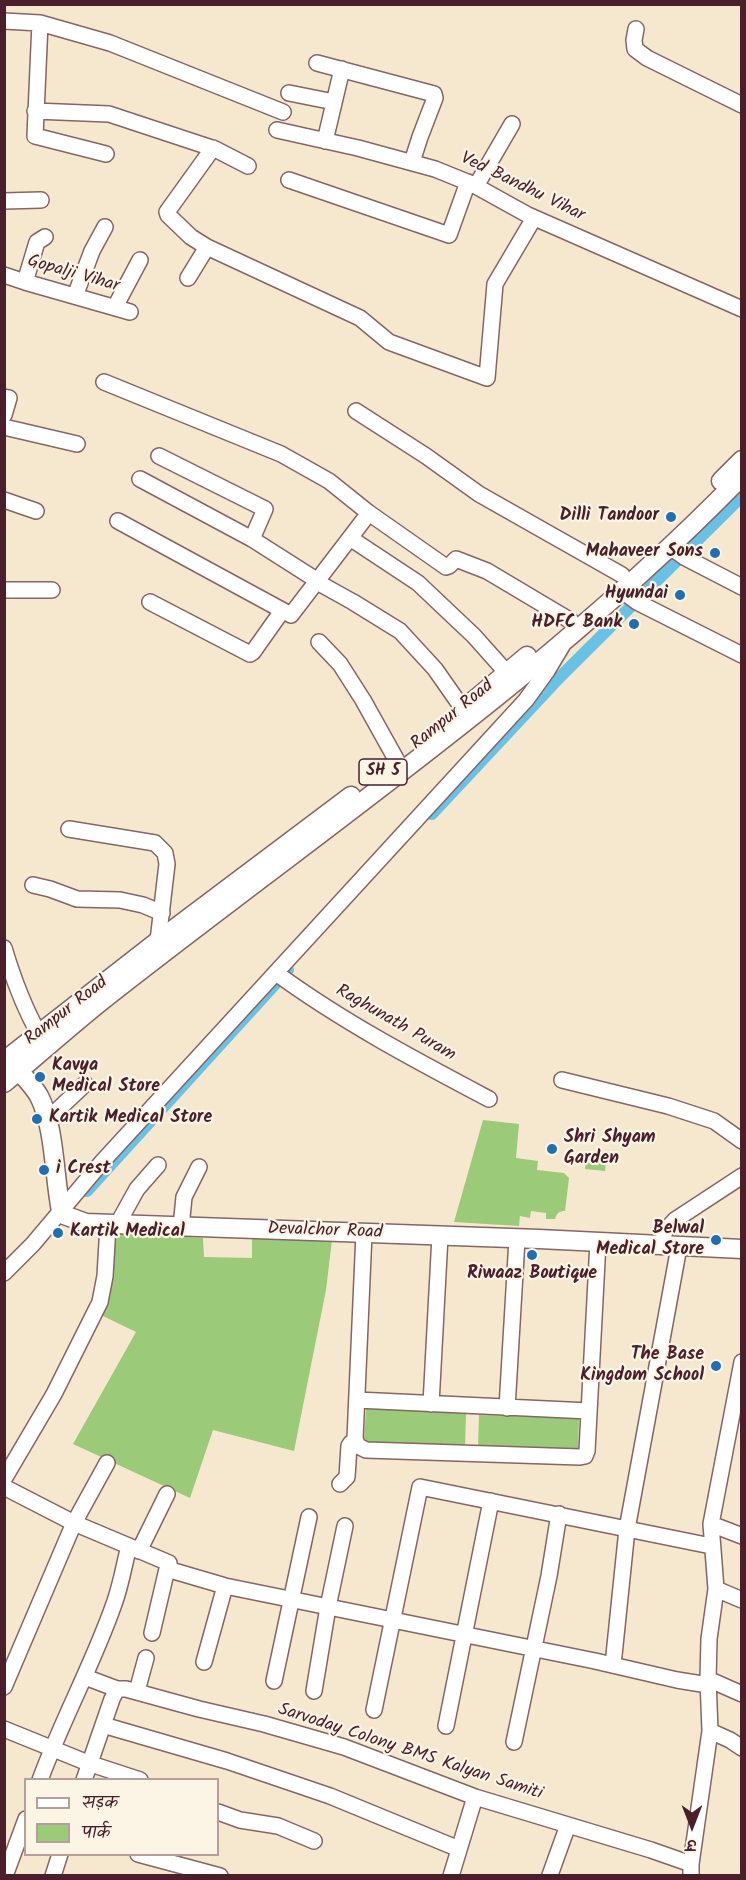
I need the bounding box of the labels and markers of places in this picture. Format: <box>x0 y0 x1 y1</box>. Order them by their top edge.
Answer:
place label: Dilli Tandoor <box>560 506 659 528</box>
marker: Dilli Tandoor <box>664 510 678 524</box>
place label: Mahaveer Sons <box>586 542 703 564</box>
marker: Mahaveer Sons <box>708 546 722 560</box>
place label: Hyundai <box>605 584 668 606</box>
marker: Hyundai <box>673 588 687 602</box>
place label: HDFC Bank <box>531 613 622 635</box>
marker: HDFC Bank <box>627 617 641 631</box>
place label: Kavya Medical Store <box>52 1056 160 1098</box>
marker: Kavya Medical Store <box>33 1070 47 1084</box>
place label: Kartik Medical Store <box>49 1108 212 1130</box>
marker: Kartik Medical Store <box>30 1112 44 1126</box>
place label: Shri Shyam Garden <box>564 1128 656 1170</box>
marker: Shri Shyam Garden <box>545 1142 559 1156</box>
place label: i Crest <box>56 1159 111 1181</box>
marker: i Crest <box>37 1163 51 1177</box>
place label: Belwal Medical Store <box>596 1219 704 1262</box>
place label: Kartik Medical <box>70 1222 185 1244</box>
marker: Kartik Medical <box>51 1226 65 1240</box>
marker: Belwal Medical Store <box>709 1233 723 1247</box>
marker: Riwaaz Boutique <box>525 1248 539 1262</box>
place label: Riwaaz Boutique <box>467 1264 597 1286</box>
place label: The Base Kingdom School <box>580 1345 704 1388</box>
marker: The Base Kingdom School <box>709 1359 723 1373</box>

